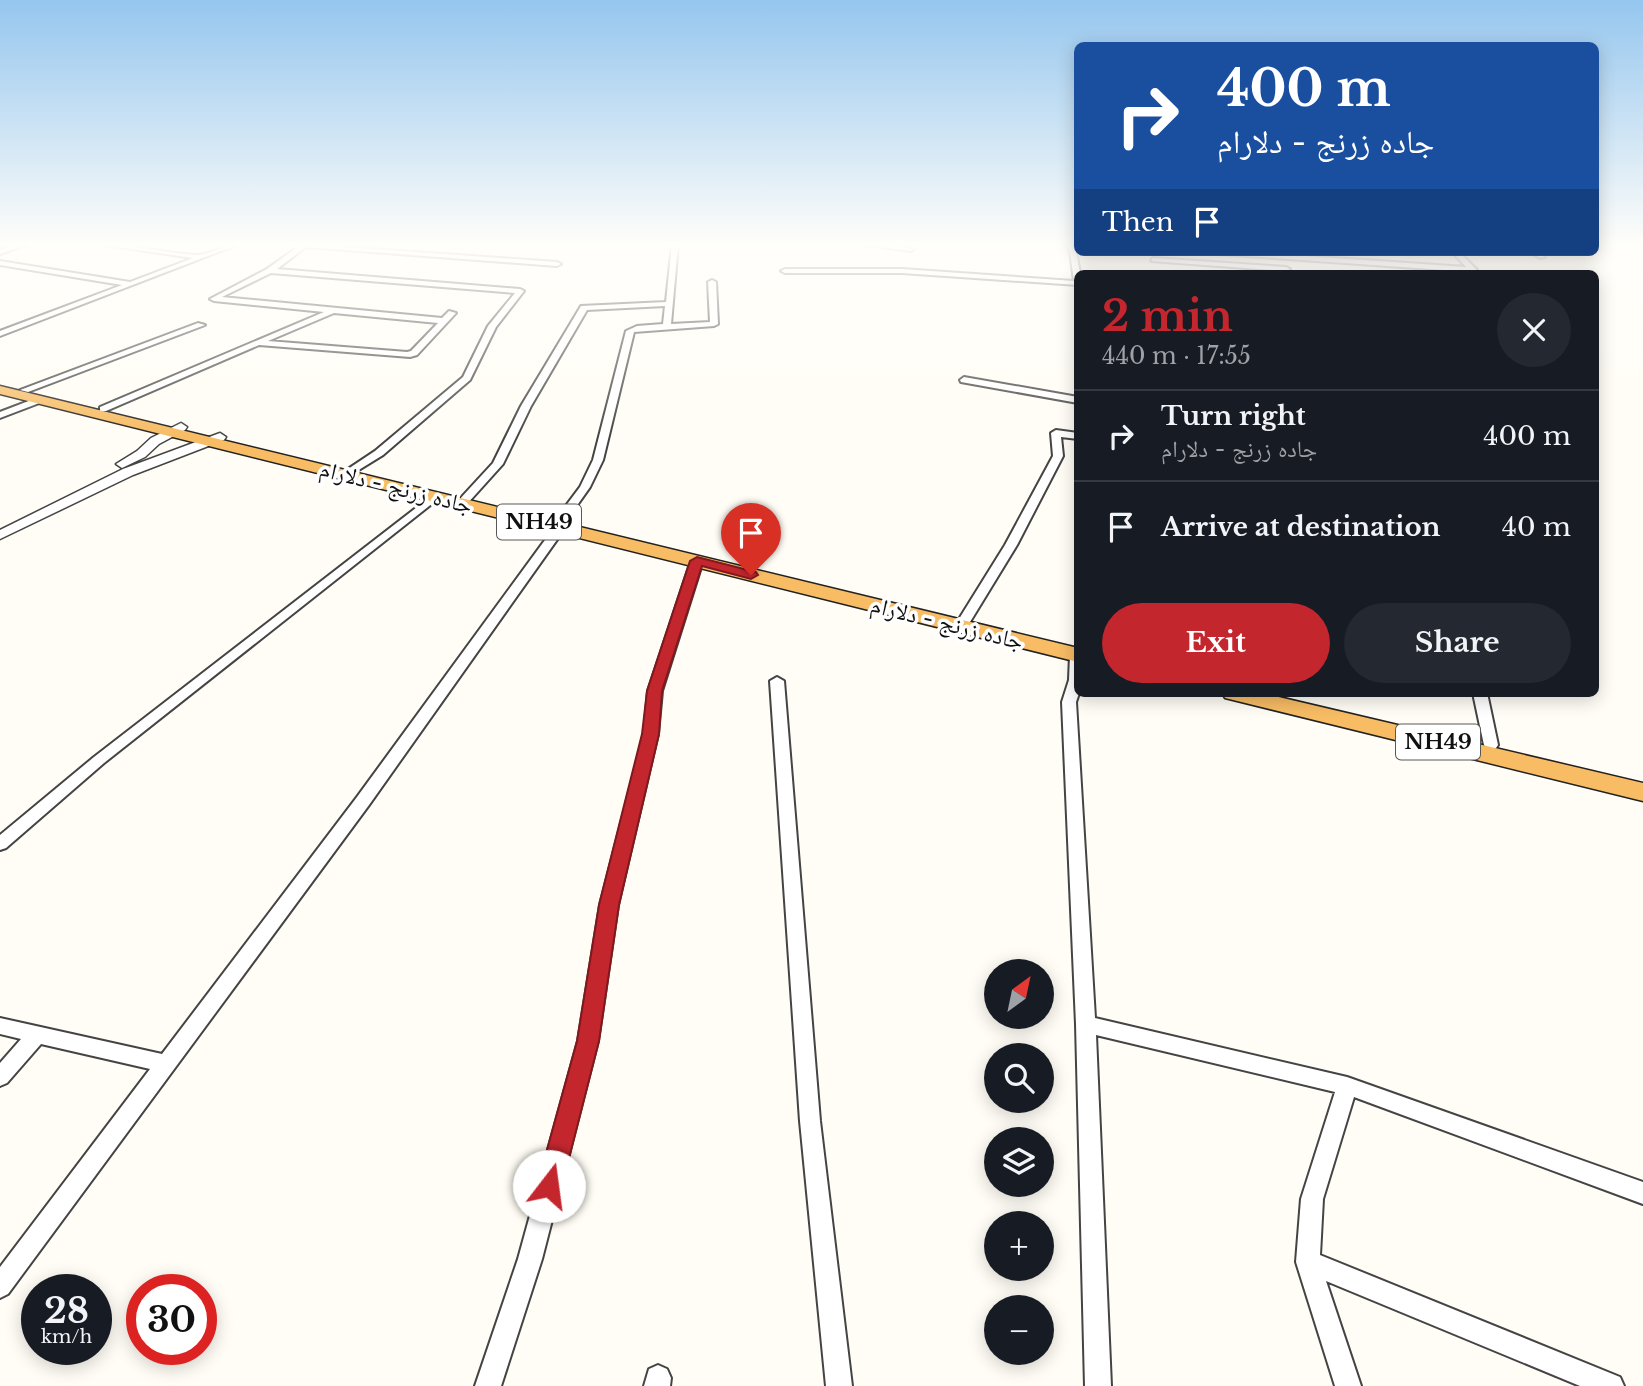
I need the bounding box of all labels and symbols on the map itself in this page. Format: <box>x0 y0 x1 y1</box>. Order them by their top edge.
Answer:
street label: جاده زرنج - دلارام <box>316 455 475 521</box>
pin <box>721 503 781 575</box>
road number: NH49 <box>497 504 581 540</box>
street label: جاده زرنج - دلارام <box>867 591 1026 657</box>
road number: NH49 <box>1396 724 1480 760</box>
north arrow <box>984 959 1054 1029</box>
position arrow <box>512 1149 586 1223</box>
speed limit sign: 30 <box>126 1274 217 1365</box>

